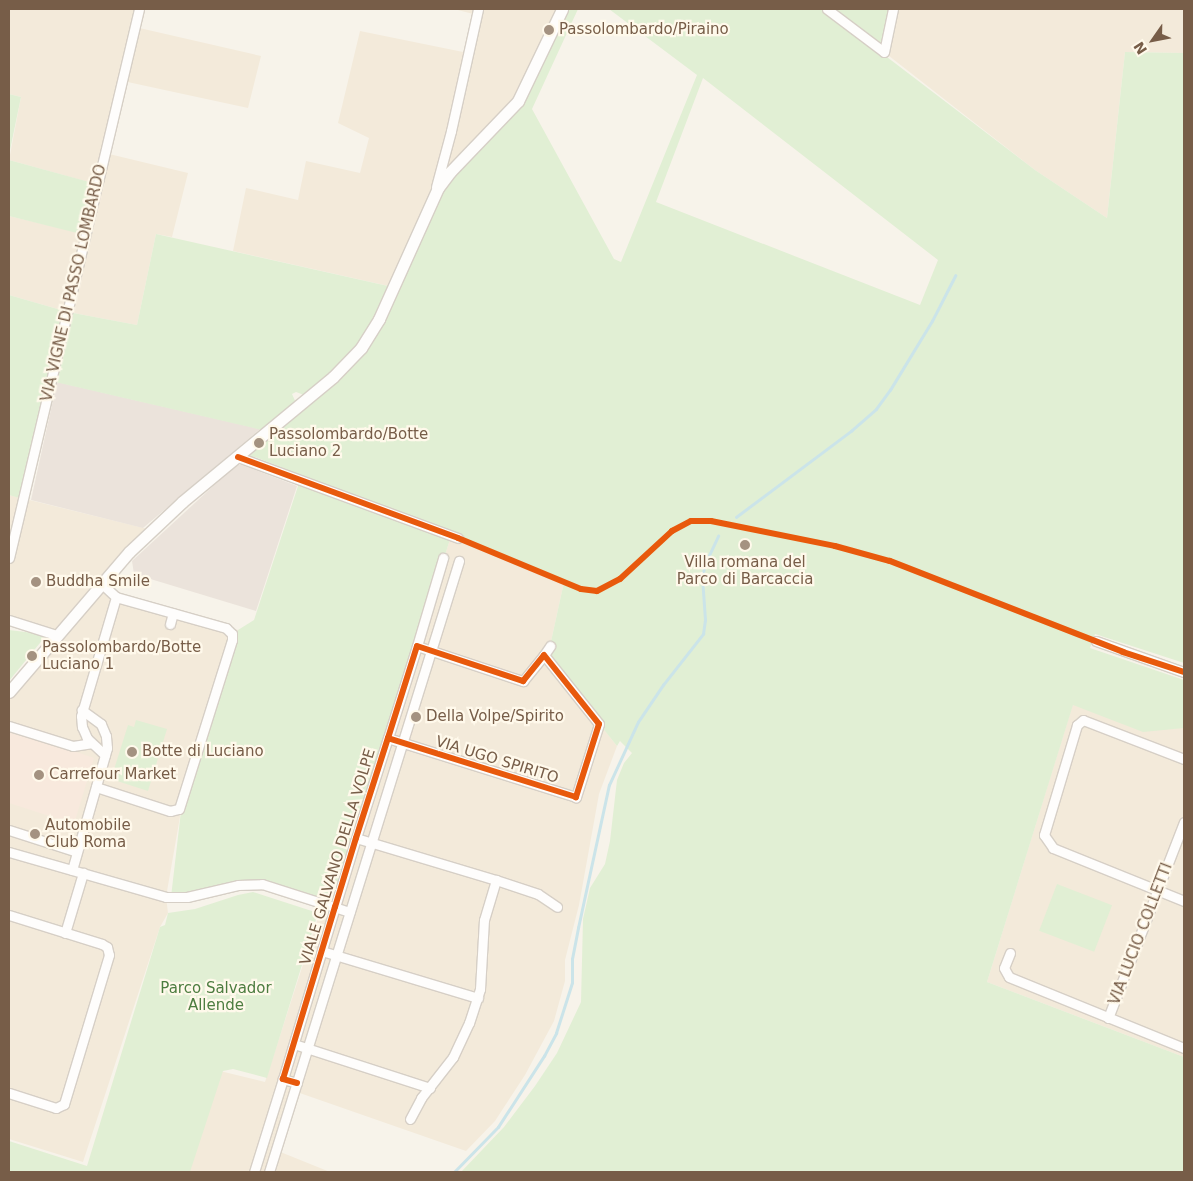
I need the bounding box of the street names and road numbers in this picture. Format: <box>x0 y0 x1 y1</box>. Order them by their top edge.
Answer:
street label: VIA VIGNE DI PASSO LOMBARDO <box>38 163 110 403</box>
street label: VIA UGO SPIRITO <box>433 733 561 787</box>
street label: VIALE GALVANO DELLA VOLPE <box>296 747 380 967</box>
street label: VIA LUCIO COLLETTI <box>1106 860 1176 1008</box>

